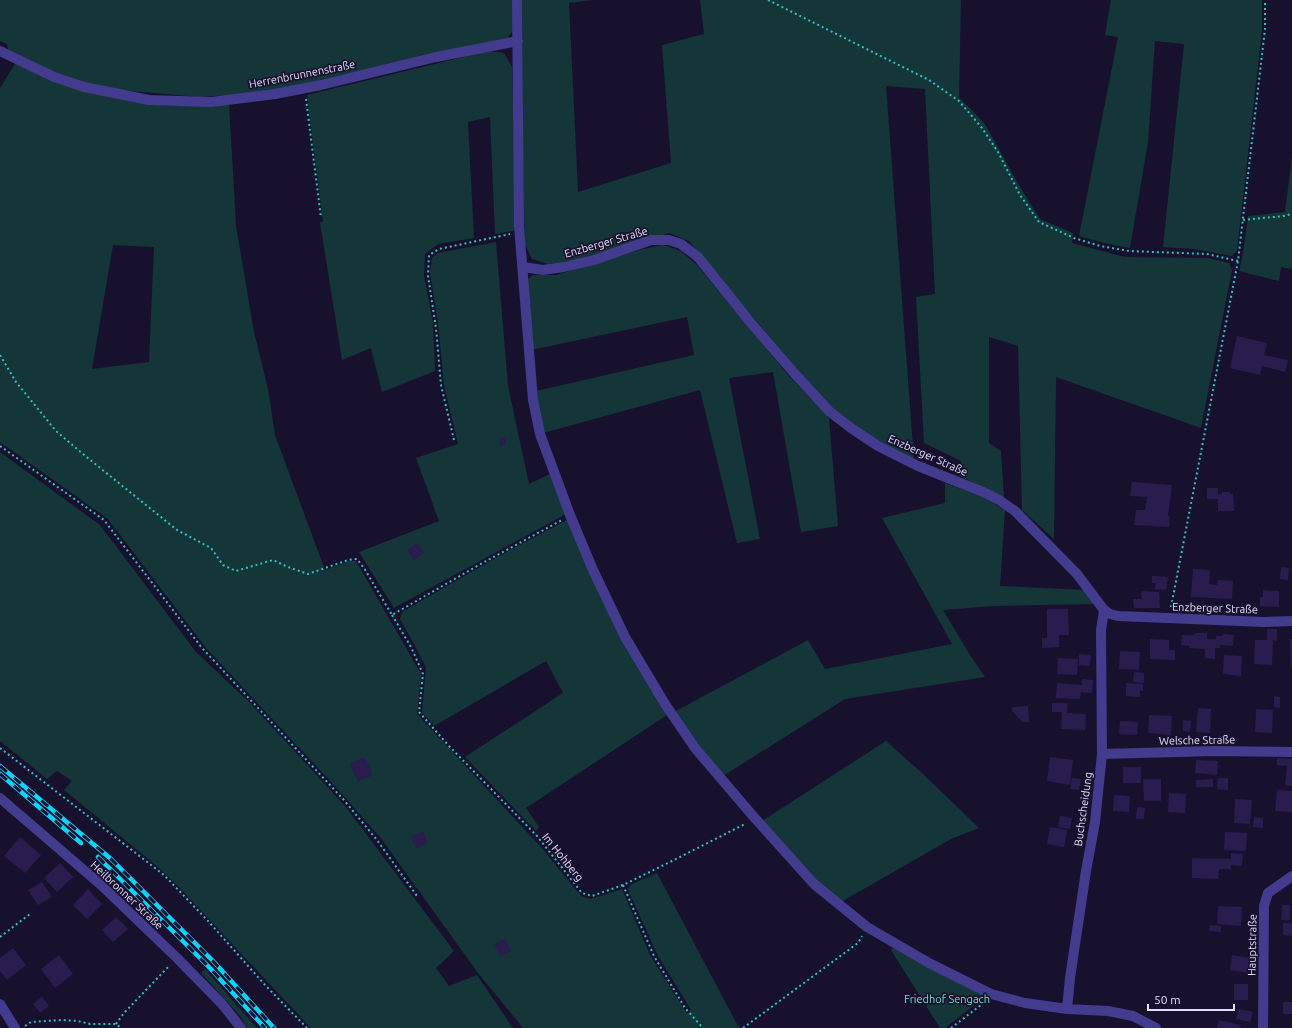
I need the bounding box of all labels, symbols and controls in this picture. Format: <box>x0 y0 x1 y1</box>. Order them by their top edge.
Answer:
street label: Herrenbrunnenstraße <box>248 58 356 90</box>
street label: Enzberger Straße <box>563 224 649 260</box>
street label: Enzberger Straße <box>886 432 970 478</box>
street label: Enzberger Straße <box>1172 601 1258 615</box>
street label: Welsche Straße <box>1159 733 1235 747</box>
street label: Buchscheidung <box>1072 771 1094 847</box>
street label: Im Hohberg <box>540 831 586 883</box>
street label: Heilbronner Straße <box>88 858 166 932</box>
street label: Hauptstraße <box>1245 914 1259 976</box>
scale bar <box>1148 986 1234 1012</box>
park label: Friedhof Sengach <box>904 993 990 1005</box>
text: 50 m <box>1154 993 1181 1006</box>

